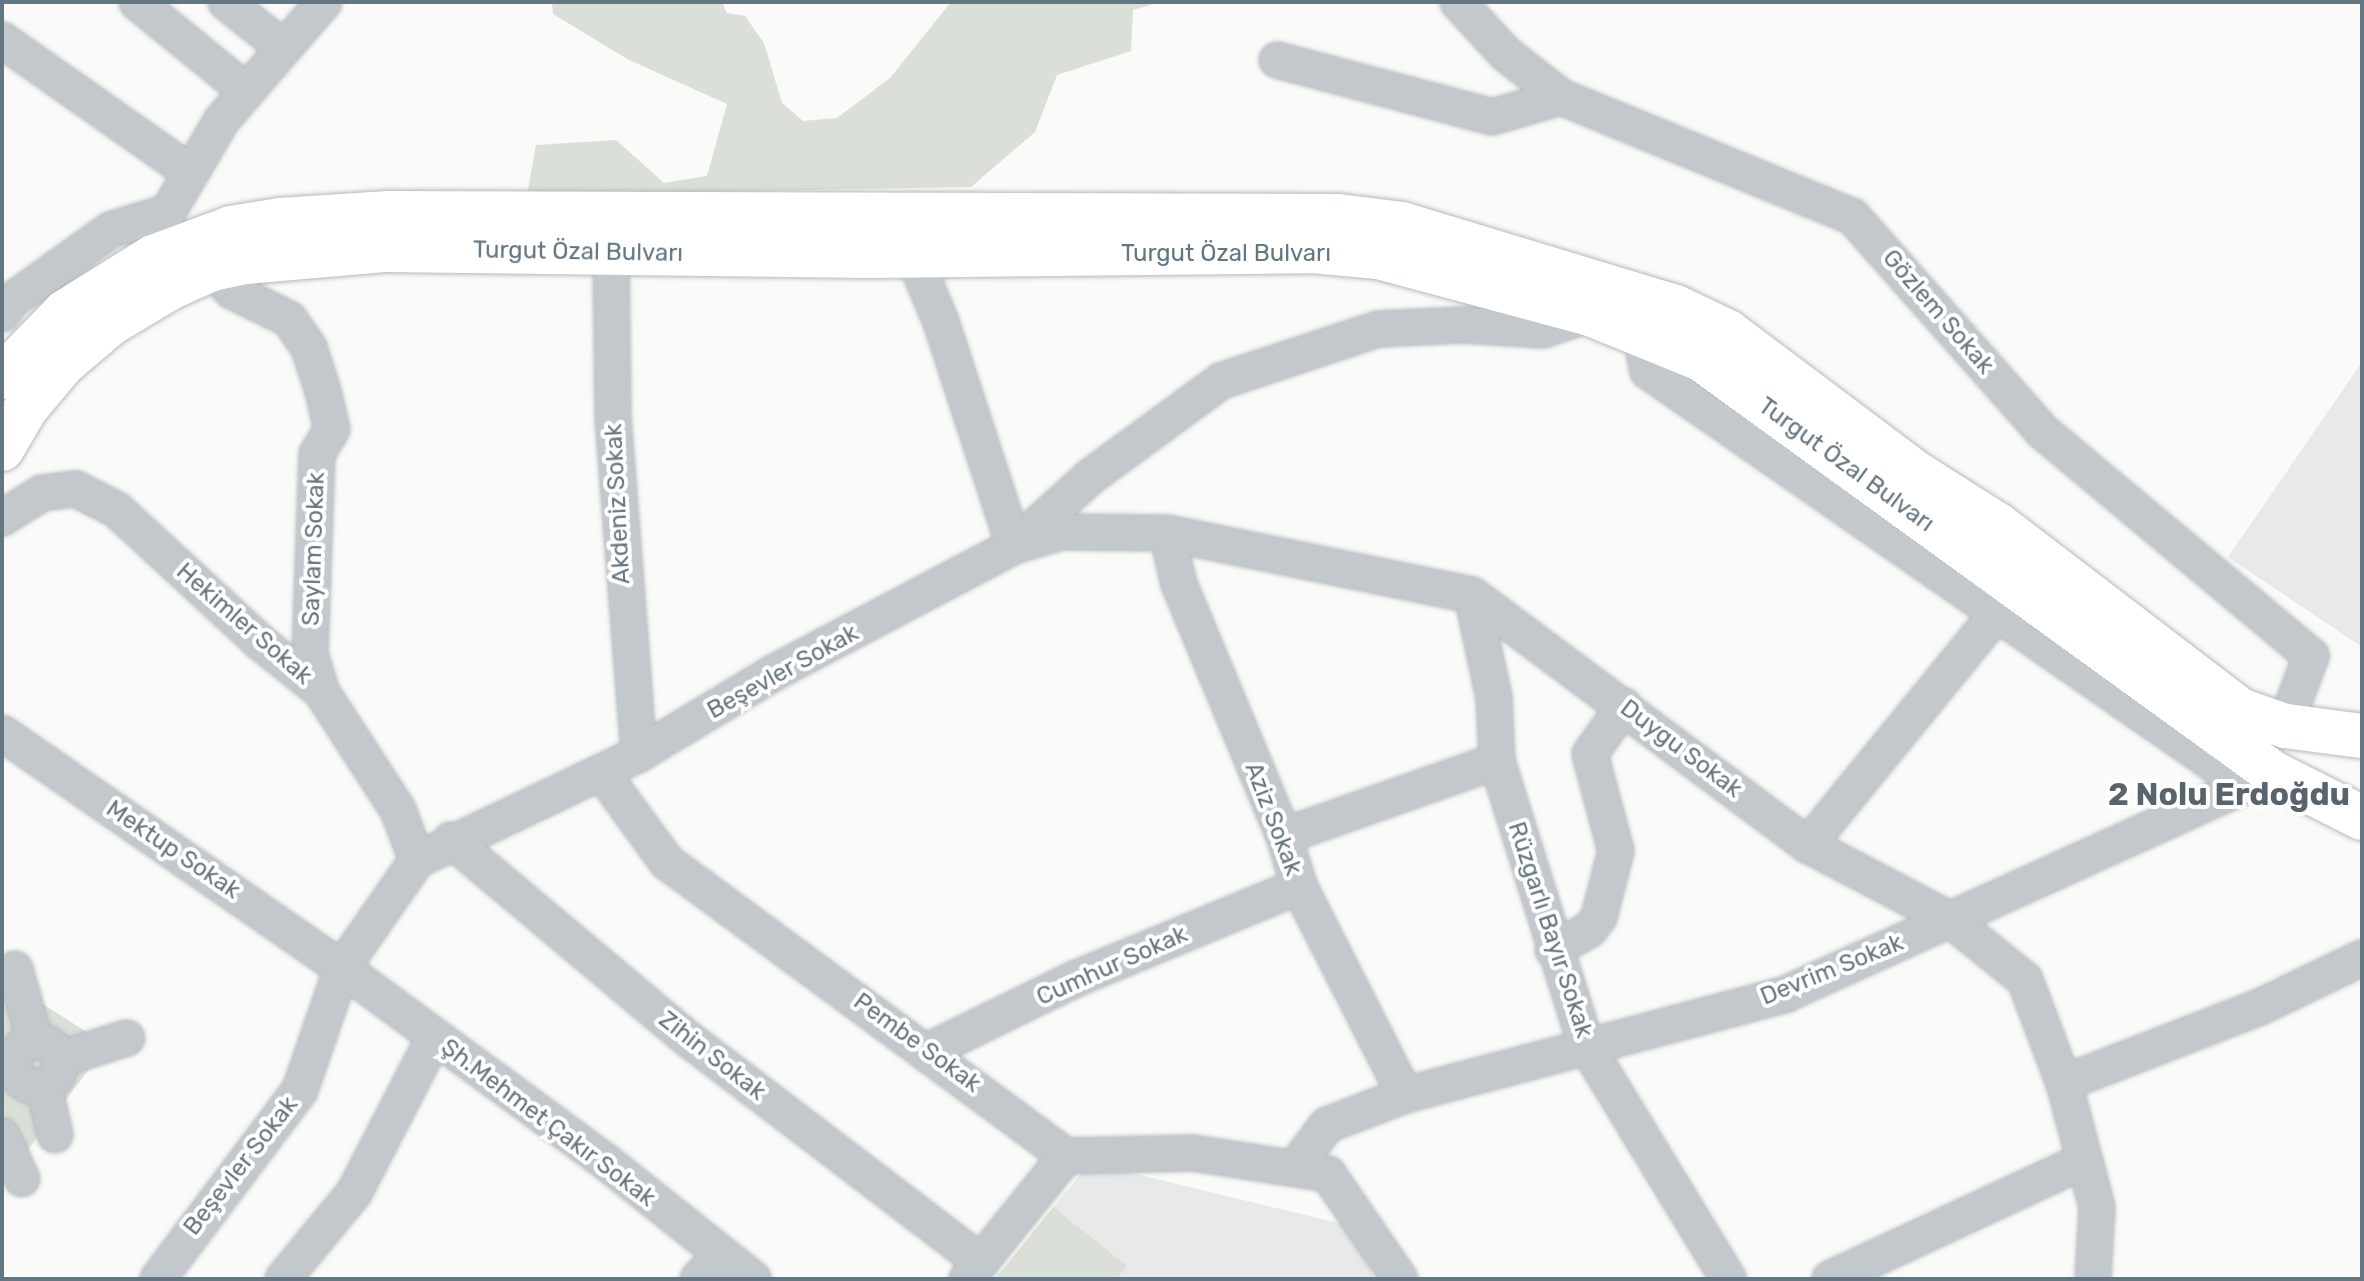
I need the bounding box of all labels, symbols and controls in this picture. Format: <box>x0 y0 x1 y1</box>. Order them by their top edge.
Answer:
street label: Turgut Özal Bulvarı <box>473 236 683 268</box>
street label: Turgut Özal Bulvarı <box>1121 240 1331 268</box>
street label: Gözlem Sokak <box>1876 244 2000 380</box>
street label: Turgut Özal Bulvarı <box>1753 392 1939 538</box>
street label: Akdeniz Sokak <box>599 423 637 585</box>
street label: Saylam Sokak <box>297 472 331 626</box>
street label: Hekimler Sokak <box>170 557 318 691</box>
street label: Beşevler Sokak <box>702 618 864 726</box>
street label: Duygu Sokak <box>1614 694 1748 804</box>
street label: Aziz Sokak <box>1238 758 1308 880</box>
district label: 2 Nolu Erdoğdu <box>2108 775 2350 813</box>
street label: Mektup Sokak <box>101 795 245 905</box>
street label: Rüzgarlı Bayır Sokak <box>1501 818 1599 1042</box>
street label: Cumhur Sokak <box>1032 920 1192 1012</box>
street label: Devrim Sokak <box>1756 928 1908 1012</box>
street label: Pembe Sokak <box>848 987 986 1099</box>
street label: Zihin Sokak <box>653 1005 771 1107</box>
street label: Şh.Mehmet Çakır Sokak <box>435 1033 661 1213</box>
street label: Beşevler Sokak <box>178 1091 304 1241</box>

